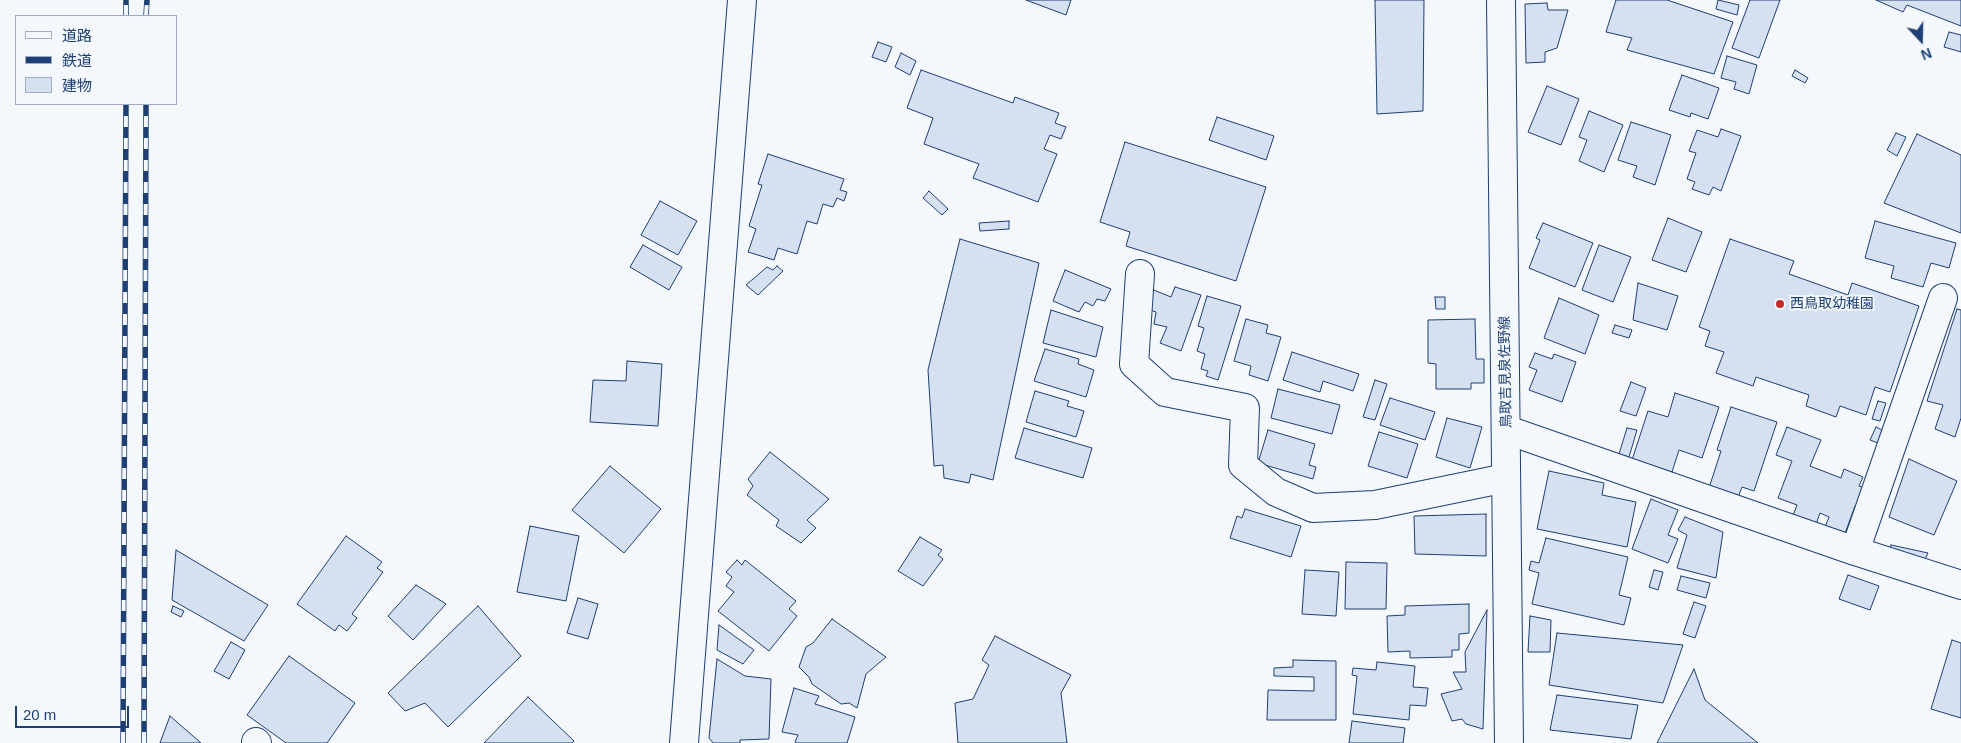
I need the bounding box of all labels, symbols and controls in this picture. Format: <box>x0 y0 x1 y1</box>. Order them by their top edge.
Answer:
legend <box>15 15 178 105</box>
north arrow <box>1896 15 1946 65</box>
text: 道路 <box>62 27 92 44</box>
text: N <box>1919 45 1934 63</box>
text: 鉄道 <box>62 52 92 69</box>
text: 建物 <box>62 77 92 94</box>
place label: 西鳥取幼稚園 <box>1790 296 1874 312</box>
marker: 西鳥取幼稚園 <box>1774 298 1786 310</box>
street label: 鳥取吉見泉佐野線 <box>1497 316 1515 428</box>
scale bar <box>18 696 131 728</box>
text: 20 m <box>23 706 56 723</box>

